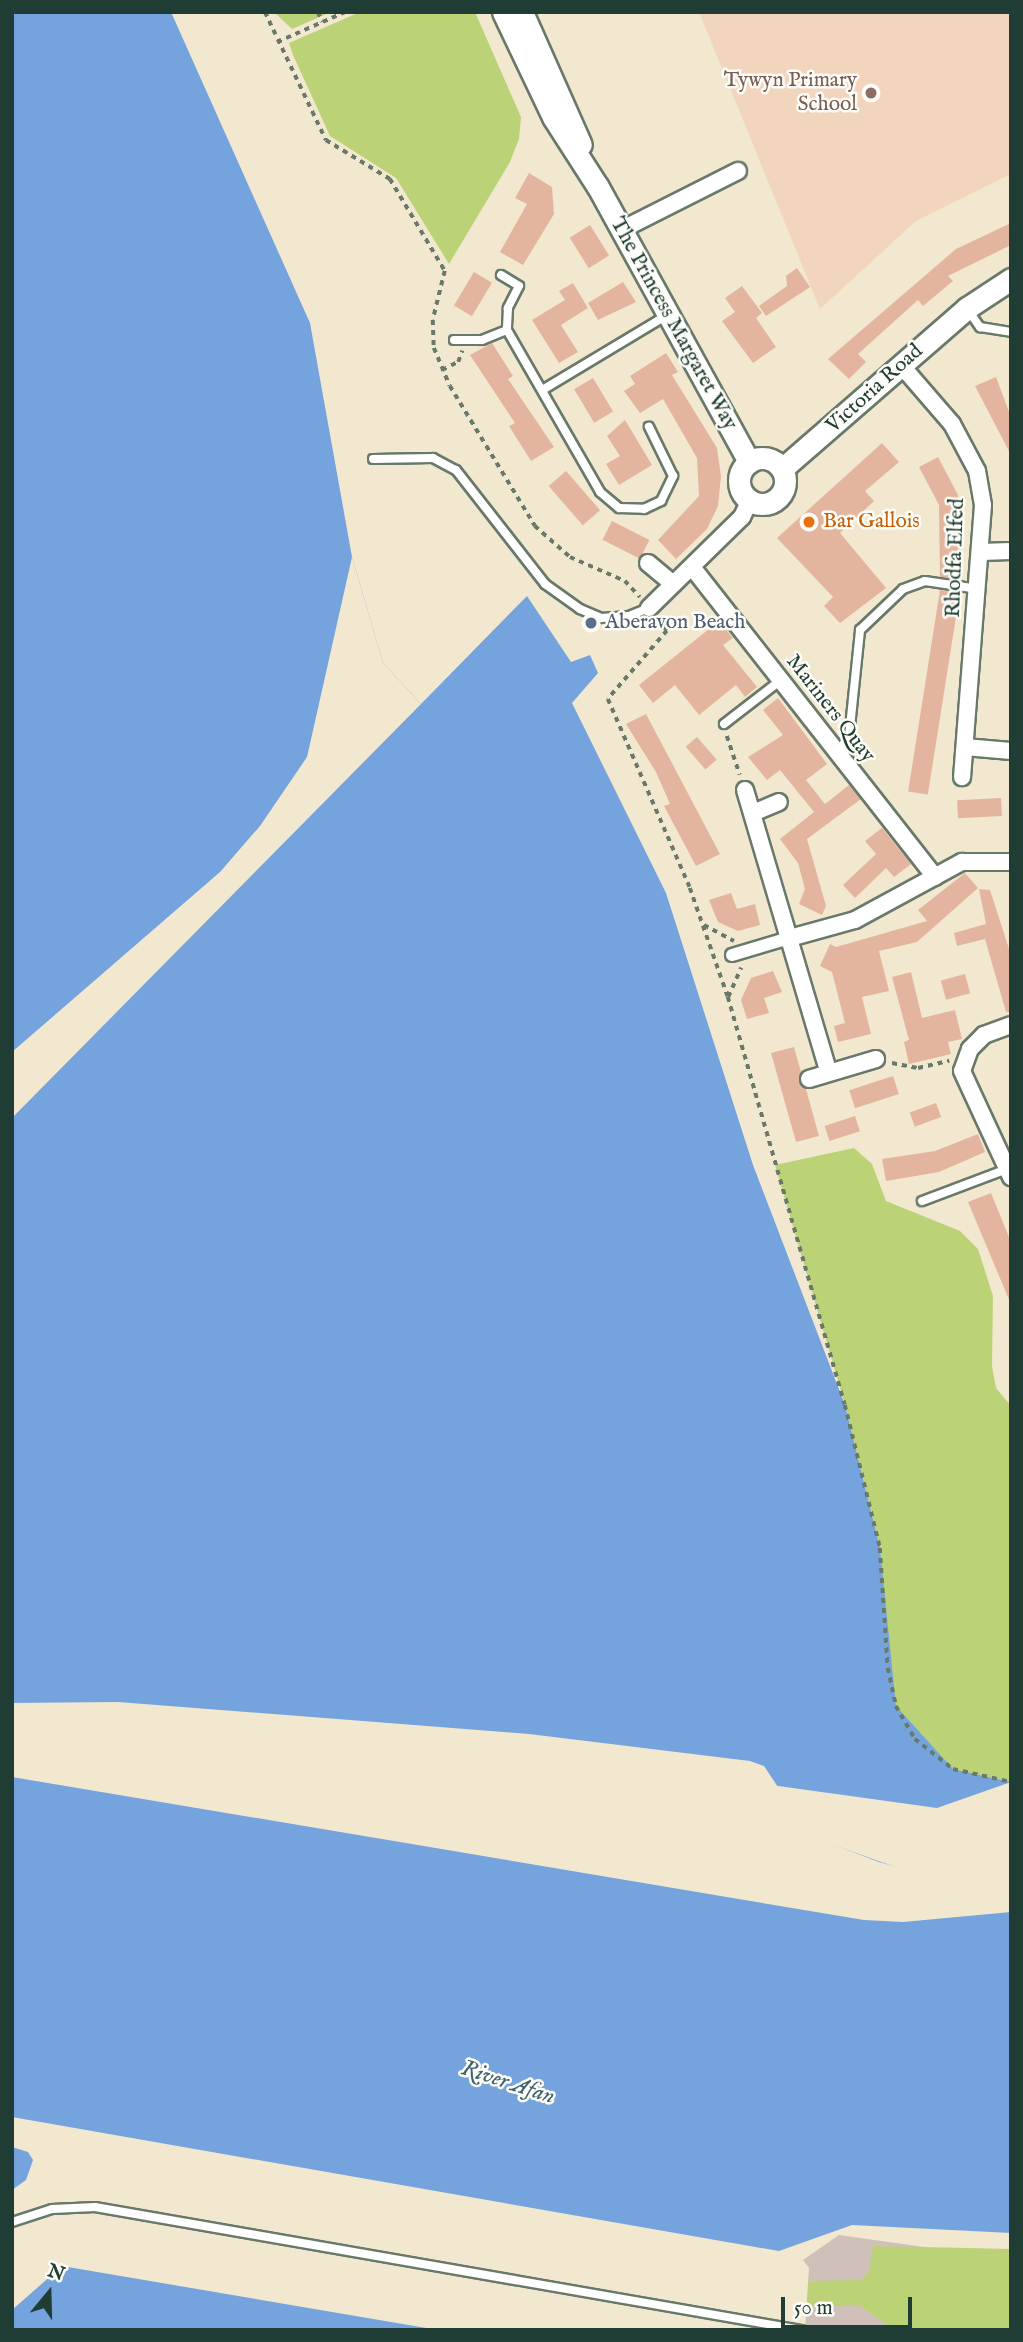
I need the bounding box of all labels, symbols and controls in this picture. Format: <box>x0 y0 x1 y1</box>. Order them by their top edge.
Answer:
place label: Tywyn Primary School <box>724 68 857 118</box>
marker: Tywyn Primary School <box>863 85 879 101</box>
street label: The Princess Margaret Way <box>604 213 742 435</box>
street label: Victoria Road <box>822 339 928 439</box>
street label: Rhodfa Elfed <box>941 498 971 618</box>
place label: Bar Gallois <box>823 509 920 535</box>
marker: Bar Gallois <box>801 514 817 530</box>
place label: Aberavon Beach <box>605 610 746 636</box>
marker: Aberavon Beach <box>583 615 599 631</box>
street label: Mariners Quay <box>780 650 880 768</box>
water label: River Afan <box>458 2055 558 2111</box>
north arrow <box>14 2258 84 2328</box>
text: N <box>44 2259 68 2287</box>
scale bar <box>785 2282 916 2326</box>
text: 50 m <box>794 2295 833 2322</box>

